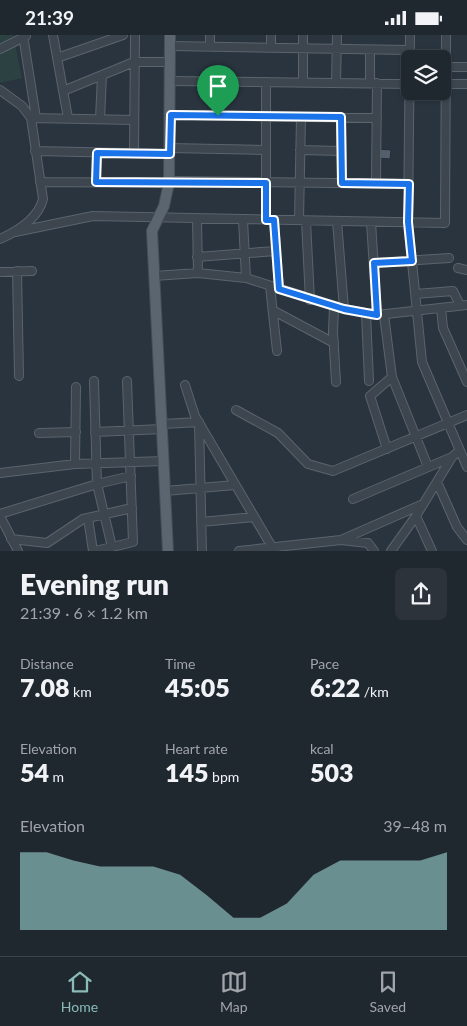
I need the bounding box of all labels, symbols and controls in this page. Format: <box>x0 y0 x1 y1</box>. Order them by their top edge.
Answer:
text: 21:39 <box>25 6 74 29</box>
map controls <box>401 50 451 100</box>
button: layers <box>401 50 451 100</box>
pin <box>197 65 239 116</box>
icon: arrive <box>204 72 232 100</box>
text: Evening run <box>20 567 169 601</box>
button: share <box>395 568 447 620</box>
text: 21:39 · 6 × 1.2 km <box>20 603 148 622</box>
text: Distance <box>20 655 74 672</box>
text: Time <box>165 655 196 672</box>
text: Pace <box>310 655 339 672</box>
text: 7.08 <box>20 672 69 702</box>
text: 45:05 <box>165 672 230 702</box>
text: 6:22 <box>310 672 360 702</box>
text: km <box>69 683 92 700</box>
text: /km <box>360 683 389 700</box>
text: Elevation <box>20 740 77 757</box>
text: Heart rate <box>165 740 228 757</box>
text: kcal <box>310 740 334 757</box>
text: 54 <box>20 757 49 787</box>
text: 145 <box>165 757 209 787</box>
text: 503 <box>310 757 354 787</box>
text: m <box>49 768 64 785</box>
text: bpm <box>209 768 239 785</box>
text: Elevation <box>20 816 85 835</box>
text: 39–48 m <box>383 816 447 835</box>
tab: Home <box>61 968 98 1015</box>
tab: Map <box>220 968 248 1015</box>
tab: Saved <box>370 968 406 1015</box>

